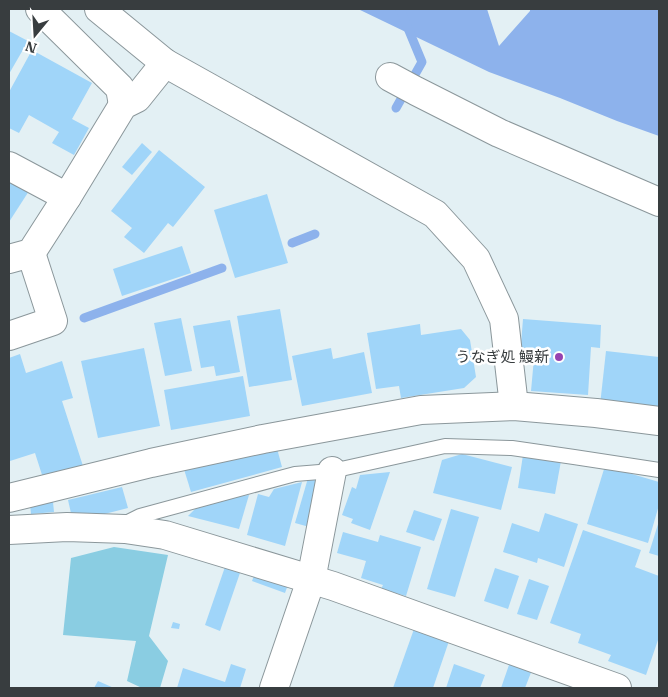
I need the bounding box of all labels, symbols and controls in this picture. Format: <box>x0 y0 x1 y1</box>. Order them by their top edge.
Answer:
north arrow <box>10 10 60 60</box>
text: N <box>23 37 39 58</box>
place label: うなぎ処 鰻新 <box>456 347 549 366</box>
marker: うなぎ処 鰻新 <box>553 351 565 363</box>

